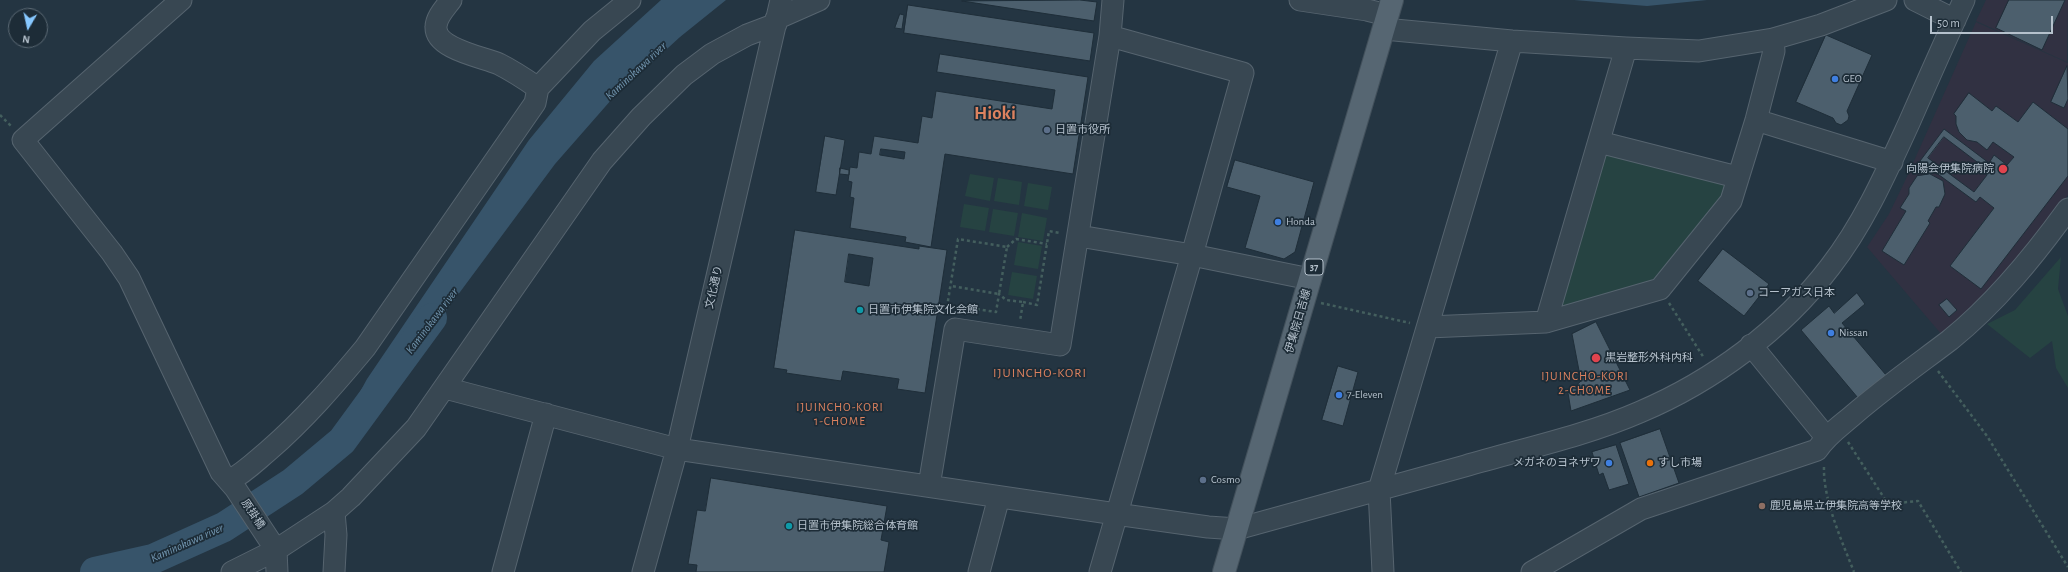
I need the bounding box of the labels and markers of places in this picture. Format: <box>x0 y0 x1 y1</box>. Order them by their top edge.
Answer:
place label: GEO <box>1843 72 1862 86</box>
marker: GEO <box>1830 74 1840 84</box>
place label: 日置市役所 <box>1055 123 1110 137</box>
marker: 日置市役所 <box>1042 125 1052 135</box>
place label: 向陽会伊集院病院 <box>1906 162 1994 176</box>
marker: 向陽会伊集院病院 <box>1997 163 2009 175</box>
place label: Honda <box>1286 215 1315 229</box>
marker: Honda <box>1273 217 1283 227</box>
place label: コーアガス日本 <box>1758 286 1835 300</box>
marker: コーアガス日本 <box>1745 288 1755 298</box>
place label: 日置市伊集院文化会館 <box>868 303 978 317</box>
marker: 日置市伊集院文化会館 <box>855 305 865 315</box>
place label: Nissan <box>1839 326 1868 340</box>
marker: Nissan <box>1826 328 1836 338</box>
place label: 黒岩整形外科内科 <box>1605 351 1693 365</box>
marker: 黒岩整形外科内科 <box>1590 352 1602 364</box>
place label: 7-Eleven <box>1347 388 1383 402</box>
marker: 7-Eleven <box>1334 390 1344 400</box>
place label: メガネのヨネザワ <box>1513 456 1601 470</box>
place label: すし市場 <box>1658 456 1702 470</box>
marker: メガネのヨネザワ <box>1604 458 1614 468</box>
marker: すし市場 <box>1645 458 1655 468</box>
place label: Cosmo <box>1211 473 1240 487</box>
marker: Cosmo <box>1198 475 1208 485</box>
place label: 鹿児島県立伊集院高等学校 <box>1770 499 1902 513</box>
marker: 鹿児島県立伊集院高等学校 <box>1757 501 1767 511</box>
place label: 日置市伊集院総合体育館 <box>797 519 918 533</box>
marker: 日置市伊集院総合体育館 <box>784 521 794 531</box>

